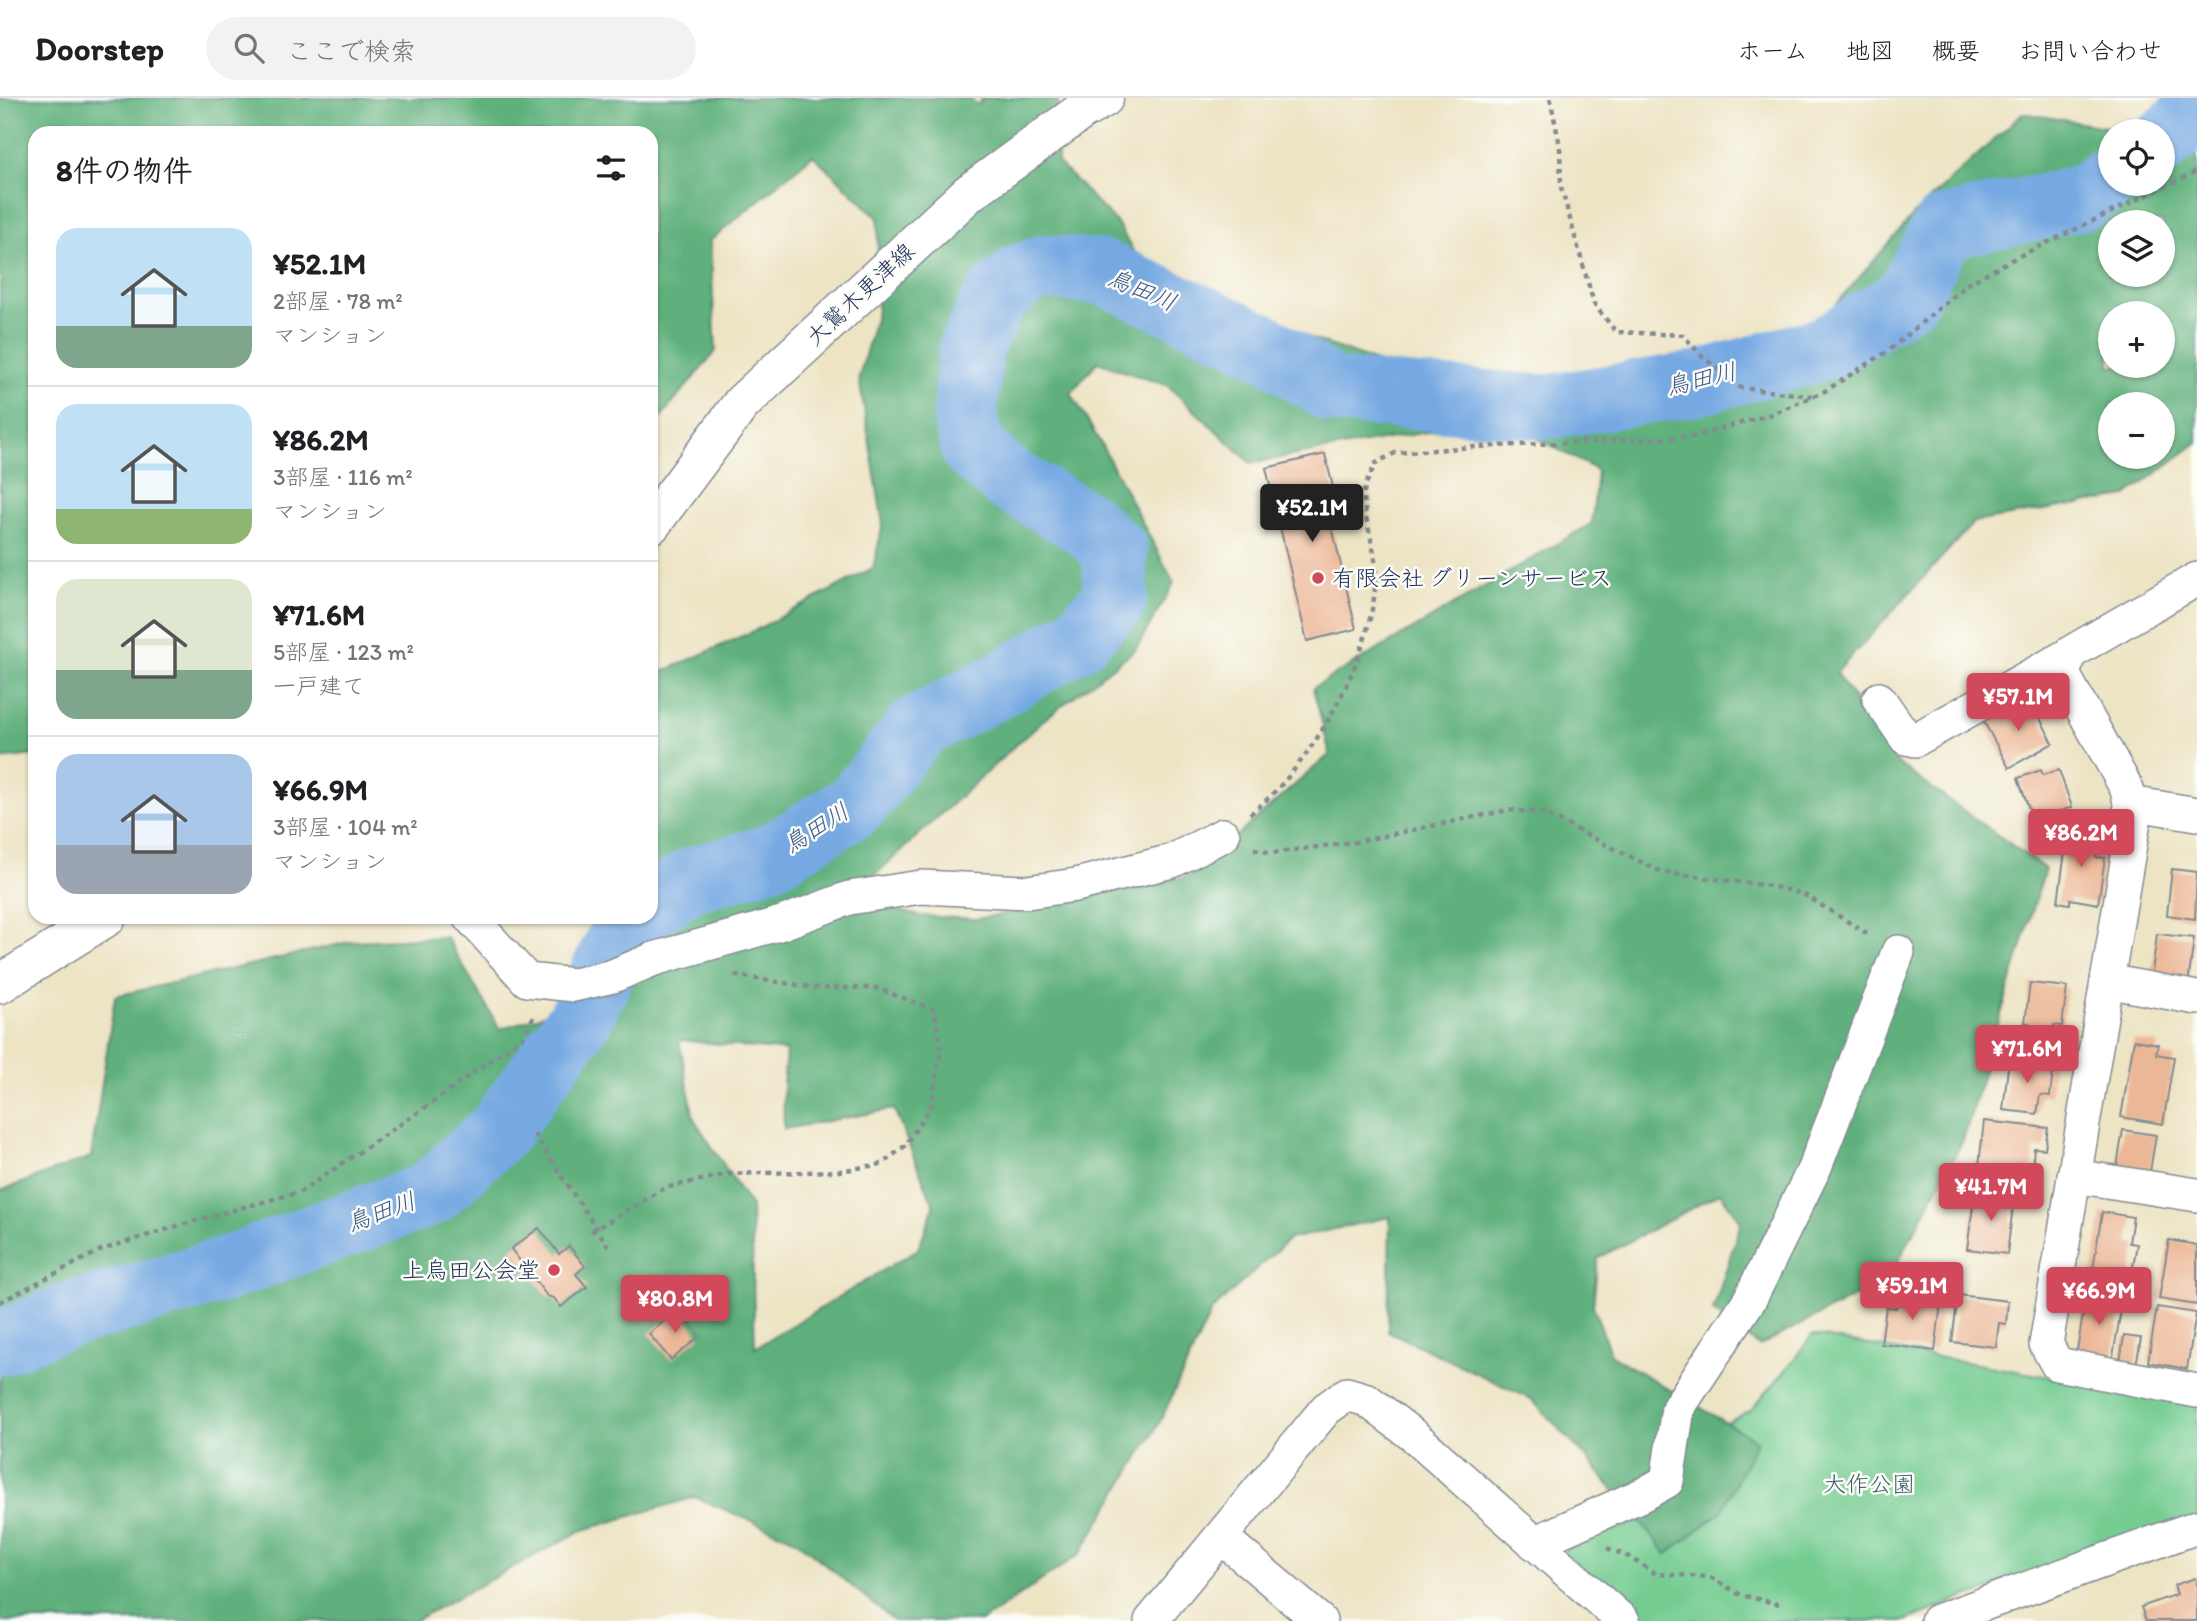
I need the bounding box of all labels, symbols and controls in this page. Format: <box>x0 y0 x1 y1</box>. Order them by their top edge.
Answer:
search box <box>206 17 696 80</box>
text: Doorstep <box>35 29 164 68</box>
icon: search <box>230 29 268 67</box>
text: ここで検索 <box>286 35 416 67</box>
text: ホーム <box>1737 36 1808 65</box>
text: 地図 <box>1846 36 1894 65</box>
text: 概要 <box>1932 36 1980 65</box>
text: お問い合わせ <box>2018 36 2162 65</box>
map controls <box>2098 119 2175 469</box>
button: locate <box>2098 119 2175 196</box>
icon: filters <box>592 149 630 187</box>
text: 8件の物件 <box>56 152 192 189</box>
button: layers <box>2098 210 2175 287</box>
street label: 大鷲木更津線 <box>800 237 920 351</box>
text: ¥52.1M <box>273 245 366 282</box>
icon: home <box>112 256 196 340</box>
water label: 鳥田川 <box>1103 262 1181 317</box>
text: 2部屋 · 78 m² <box>273 287 403 315</box>
button: + <box>2098 301 2175 378</box>
text: マンション <box>273 321 387 349</box>
water label: 鳥田川 <box>1663 356 1739 401</box>
button: − <box>2098 392 2175 469</box>
text: ¥86.2M <box>273 421 369 458</box>
icon: home <box>112 432 196 516</box>
text: 3部屋 · 116 m² <box>273 463 413 491</box>
pin: ¥52.1M <box>1255 484 1369 544</box>
text: ¥52.1M <box>1276 493 1348 521</box>
text: マンション <box>273 497 387 525</box>
place label: 有限会社 グリーンサービス <box>1332 564 1612 592</box>
marker: 有限会社 グリーンサービス <box>1310 570 1326 586</box>
text: ¥71.6M <box>273 596 365 633</box>
icon: home <box>112 607 196 691</box>
text: 5部屋 · 123 m² <box>273 638 414 666</box>
text: 一戸建て <box>273 672 365 700</box>
pin: ¥57.1M <box>1961 674 2075 733</box>
text: ¥57.1M <box>1983 682 2053 710</box>
text: ¥66.9M <box>273 771 368 808</box>
icon: home <box>112 782 196 866</box>
water label: 鳥田川 <box>778 796 854 859</box>
pin: ¥86.2M <box>2024 810 2138 869</box>
text: 3部屋 · 104 m² <box>273 813 418 841</box>
text: ¥86.2M <box>2044 818 2118 846</box>
text: マンション <box>273 847 387 875</box>
pin: ¥71.6M <box>1970 1026 2084 1085</box>
text: ¥71.6M <box>1992 1034 2062 1062</box>
pin: ¥41.7M <box>1934 1164 2048 1223</box>
text: ¥41.7M <box>1955 1172 2027 1200</box>
water label: 鳥田川 <box>342 1186 420 1237</box>
place label: 上烏田公会堂 <box>402 1256 540 1284</box>
marker: 上烏田公会堂 <box>546 1262 562 1278</box>
pin: ¥59.1M <box>1855 1262 1969 1322</box>
pin: ¥66.9M <box>2042 1268 2156 1327</box>
text: ¥59.1M <box>1876 1271 1948 1299</box>
pin: ¥80.8M <box>618 1276 732 1335</box>
text: ¥66.9M <box>2063 1276 2135 1304</box>
text: ¥80.8M <box>637 1284 713 1312</box>
park label: 大作公園 <box>1823 1470 1915 1498</box>

